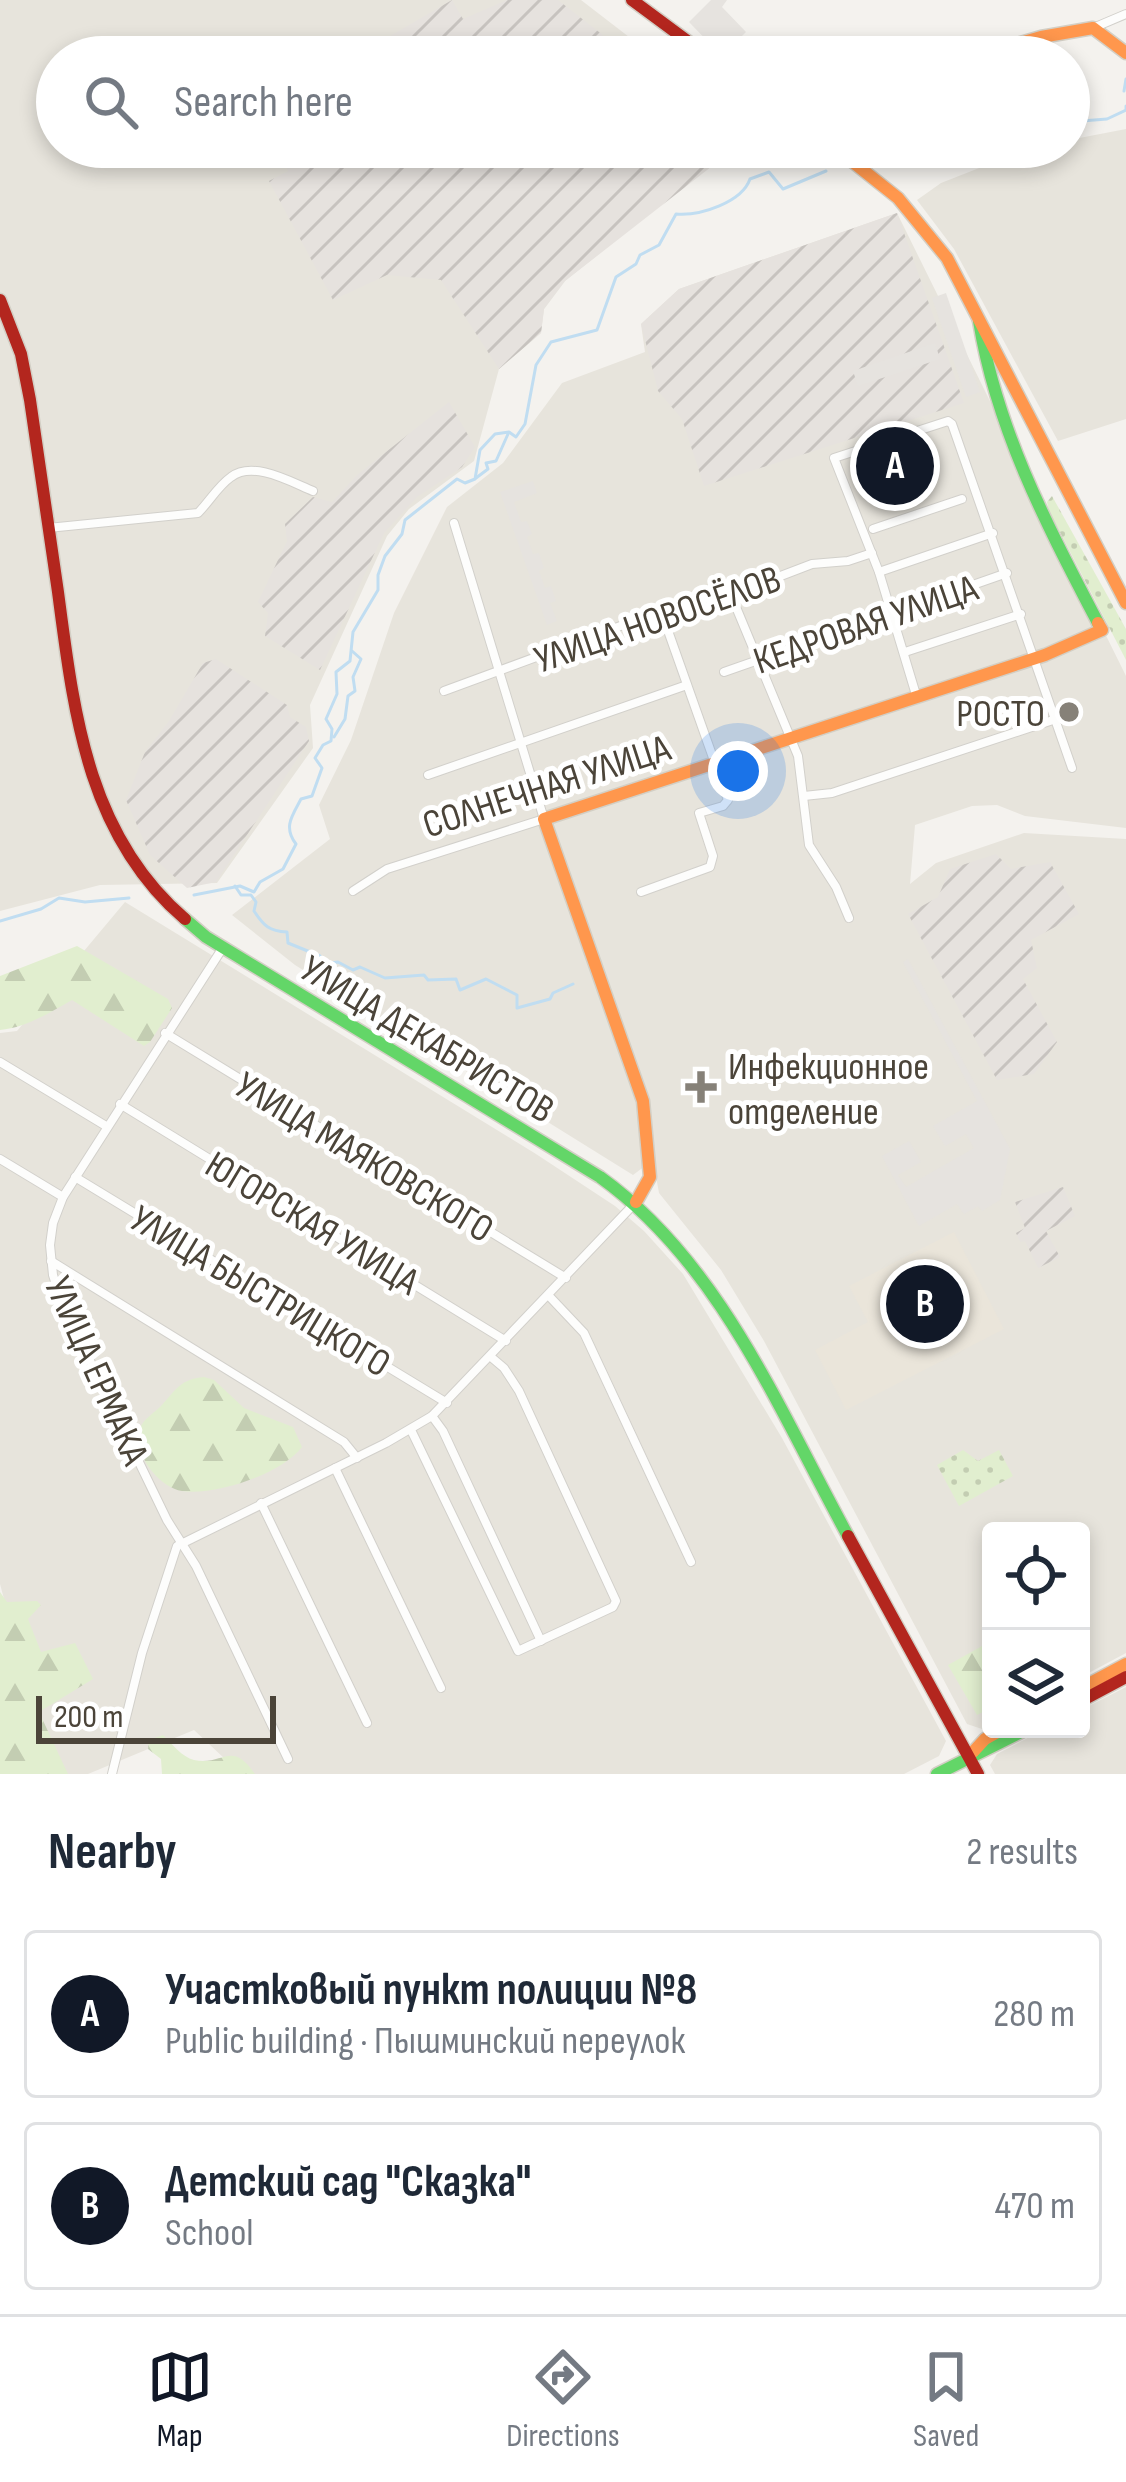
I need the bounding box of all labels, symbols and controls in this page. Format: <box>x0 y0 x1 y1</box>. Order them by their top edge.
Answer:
search box <box>36 36 1090 168</box>
icon: search <box>78 69 144 135</box>
text: Search here <box>174 75 353 130</box>
pin: A <box>856 421 934 511</box>
street label: УЛИЦА НОВОСЁЛОВ <box>529 556 787 684</box>
street label: КЕДРОВАЯ УЛИЦА <box>748 565 984 686</box>
place label: РОСТО <box>956 691 1045 738</box>
marker: РОСТО <box>1056 699 1082 725</box>
street label: СОЛНЕЧНАЯ УЛИЦА <box>417 725 677 849</box>
your location <box>708 741 768 801</box>
street label: УЛИЦА ДЕКАБРИСТОВ <box>292 946 562 1134</box>
place label: Инфекционное отделение <box>728 1044 929 1136</box>
street label: УЛИЦА МАЯКОВСКОГО <box>226 1063 501 1254</box>
marker: Инфекционное отделение <box>685 1071 717 1103</box>
street label: ЮГОРСКАЯ УЛИЦА <box>197 1142 427 1306</box>
street label: УЛИЦА БЫСТРИЦКОГО <box>121 1196 398 1388</box>
pin: B <box>886 1259 964 1349</box>
street label: УЛИЦА ЕРМАКА <box>33 1270 158 1473</box>
map controls <box>982 1522 1090 1738</box>
button: locate <box>982 1522 1090 1630</box>
button: layers <box>982 1630 1090 1738</box>
scale bar <box>36 1690 276 1743</box>
text: 200 m <box>54 1697 123 1737</box>
text: Nearby <box>48 1822 177 1883</box>
text: 2 results <box>966 1829 1078 1876</box>
text: Участковый пункт полиции №8 <box>165 1963 697 2018</box>
text: A <box>81 1991 99 2038</box>
text: 280 m <box>993 1991 1075 2038</box>
text: Public building · Пышминский переулок <box>165 2018 685 2065</box>
text: Детский сад "Сказка" <box>165 2155 531 2210</box>
text: B <box>81 2183 99 2230</box>
text: 470 m <box>995 2183 1075 2230</box>
text: School <box>165 2210 254 2257</box>
tab: Map <box>147 2344 213 2456</box>
tab: Directions <box>506 2344 620 2456</box>
tab: Saved <box>913 2344 979 2456</box>

